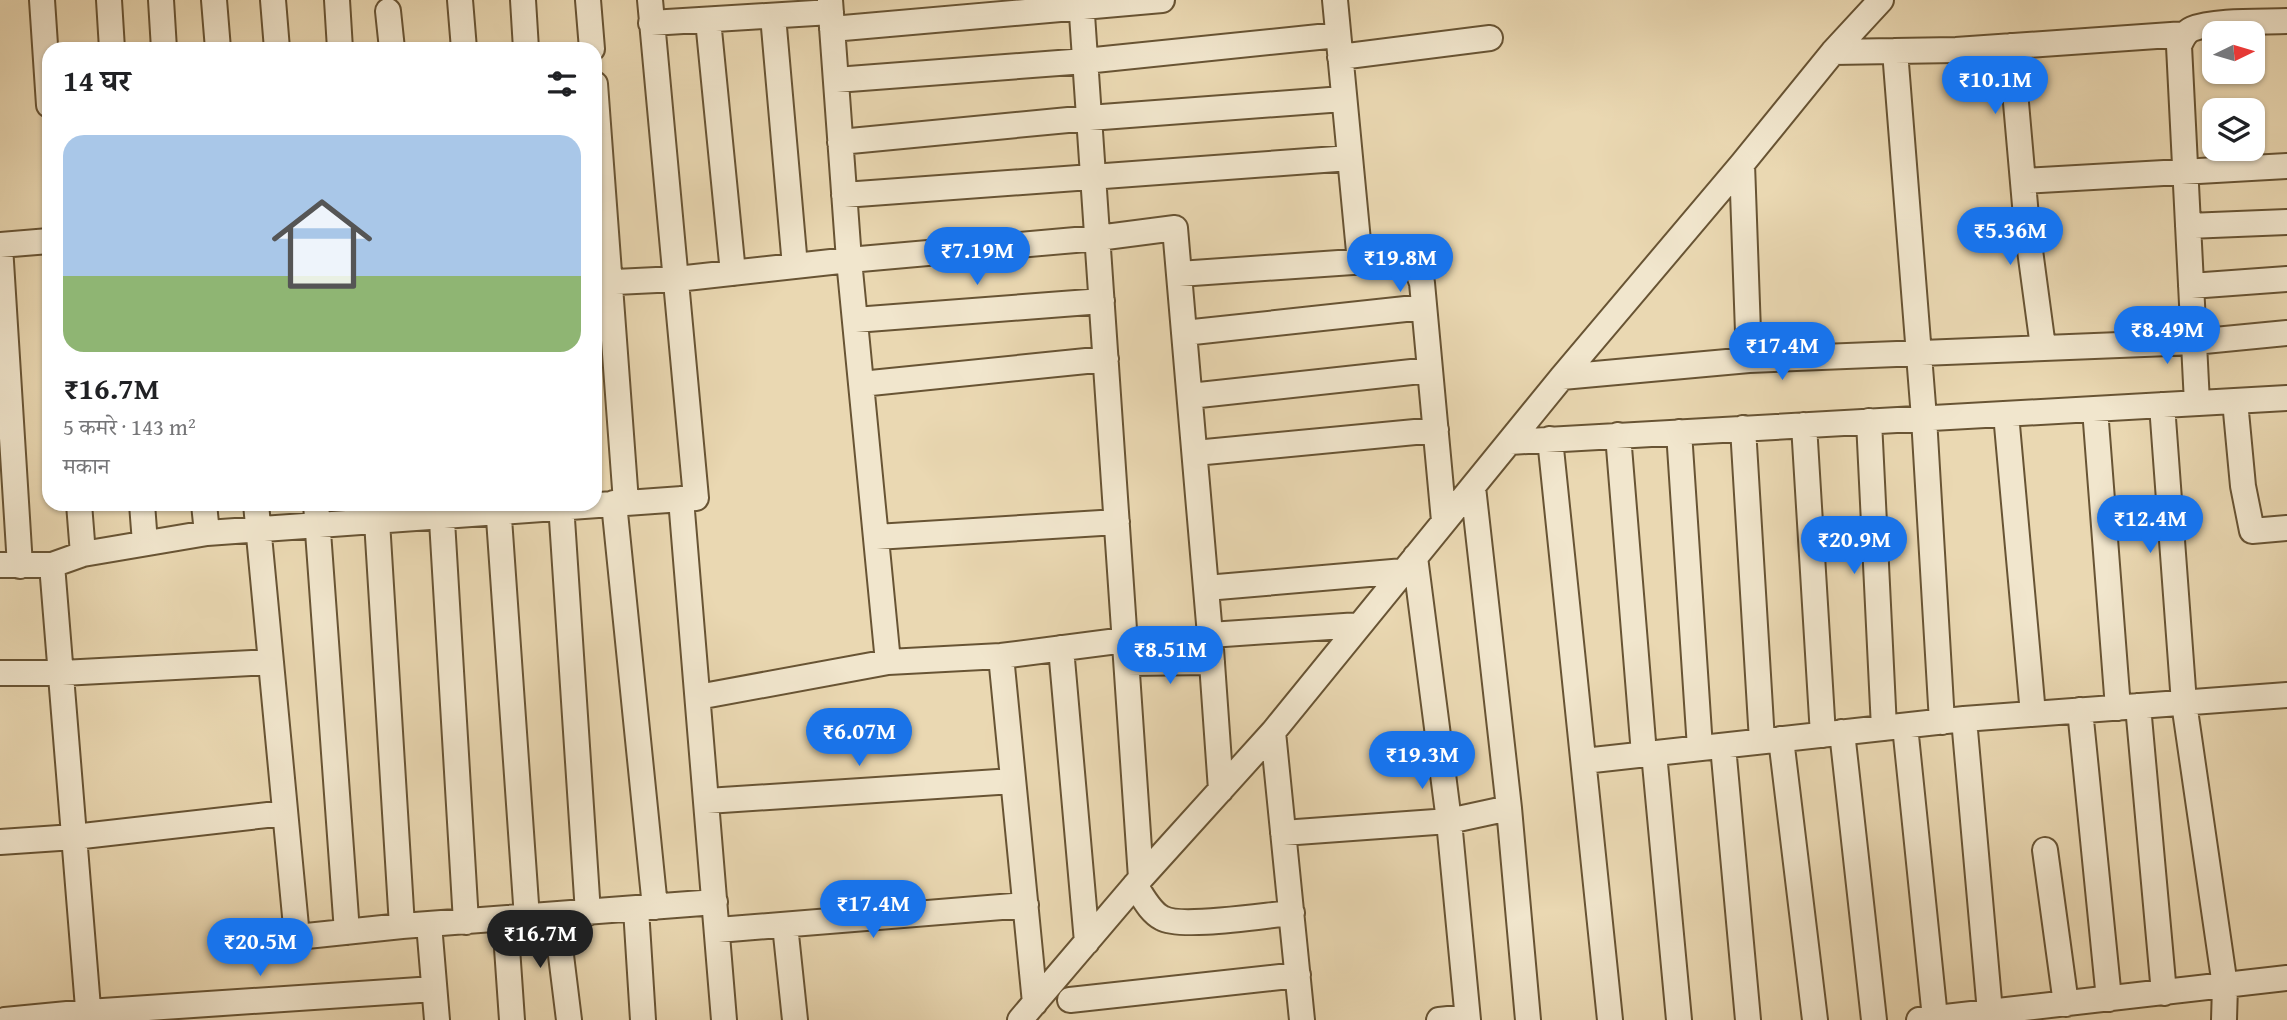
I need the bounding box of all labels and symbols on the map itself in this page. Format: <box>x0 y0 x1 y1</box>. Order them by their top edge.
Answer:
north arrow <box>2202 21 2264 84</box>
pin: ₹10.1M <box>1938 57 2052 116</box>
pin: ₹5.36M <box>1953 208 2067 267</box>
pin: ₹7.19M <box>920 228 1034 287</box>
pin: ₹19.8M <box>1343 234 1457 294</box>
pin: ₹8.49M <box>2110 306 2224 366</box>
pin: ₹17.4M <box>1725 322 1839 382</box>
pin: ₹12.4M <box>2093 496 2207 555</box>
pin: ₹20.9M <box>1797 516 1911 576</box>
pin: ₹8.51M <box>1113 626 1227 686</box>
pin: ₹6.07M <box>802 708 916 768</box>
pin: ₹19.3M <box>1365 732 1479 791</box>
pin: ₹17.4M <box>816 880 930 940</box>
pin: ₹16.7M <box>483 911 597 970</box>
pin: ₹20.5M <box>203 918 317 978</box>

